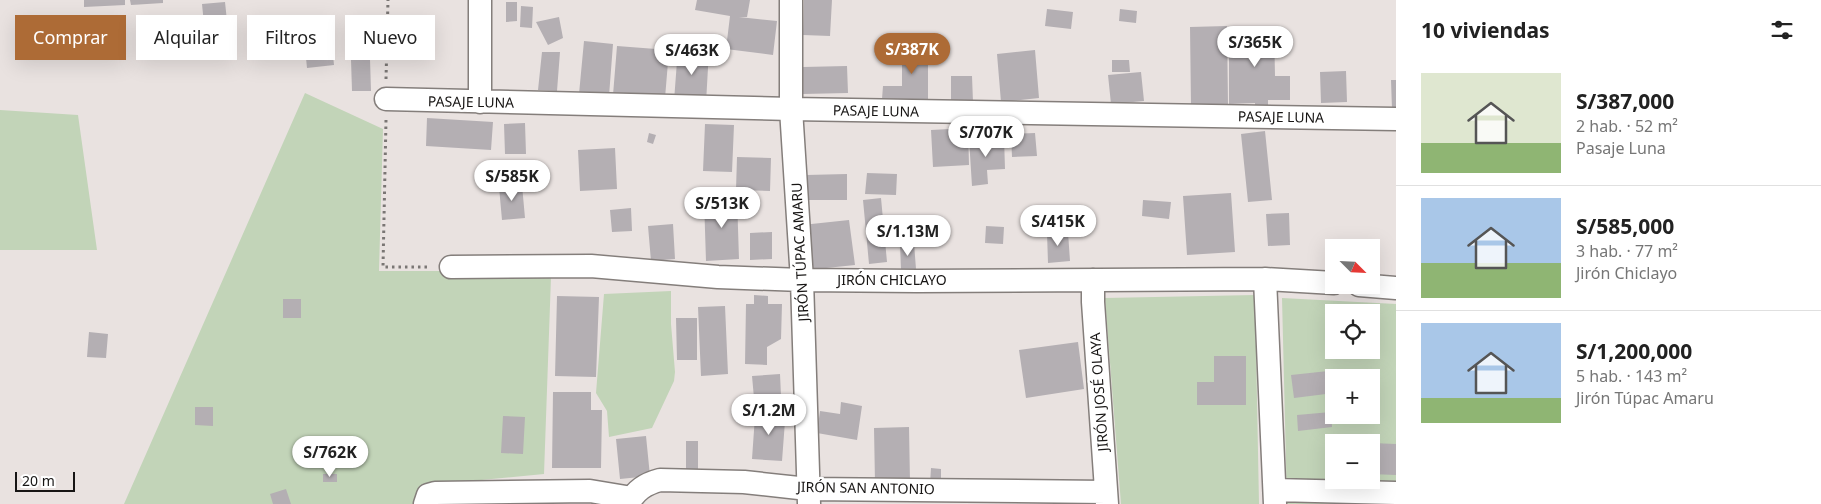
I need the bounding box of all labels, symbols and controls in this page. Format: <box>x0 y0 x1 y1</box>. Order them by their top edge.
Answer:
chip: Comprar <box>15 15 126 60</box>
chip: Alquilar <box>136 15 237 60</box>
chip: Filtros <box>247 15 335 60</box>
chip: Nuevo <box>345 15 435 60</box>
text: 10 viviendas <box>1421 16 1550 44</box>
icon: filters <box>1768 16 1796 44</box>
pin: S/365K <box>1214 26 1296 68</box>
text: S/365K <box>1228 31 1282 53</box>
pin: S/387K <box>871 32 953 75</box>
pin: S/463K <box>651 34 733 76</box>
text: S/387K <box>885 38 939 60</box>
text: S/463K <box>665 39 719 61</box>
text: S/387,000 <box>1576 87 1674 115</box>
street label: PASAJE LUNA <box>428 91 514 112</box>
icon: home <box>1461 93 1521 153</box>
street label: PASAJE LUNA <box>833 100 919 121</box>
street label: PASAJE LUNA <box>1238 106 1324 127</box>
text: 2 hab. · 52 m² <box>1576 115 1678 137</box>
pin: S/707K <box>945 116 1027 158</box>
text: S/707K <box>959 121 1013 143</box>
text: Pasaje Luna <box>1576 137 1666 159</box>
pin: S/585K <box>471 160 553 202</box>
text: S/585K <box>485 165 539 187</box>
street label: JIRÓN TÚPAC AMARU <box>786 182 813 324</box>
pin: S/513K <box>681 186 763 229</box>
text: S/513K <box>695 192 749 214</box>
pin: S/415K <box>1017 204 1099 247</box>
text: S/415K <box>1031 210 1085 232</box>
text: S/585,000 <box>1576 212 1674 240</box>
pin: S/1.13M <box>862 214 954 257</box>
icon: home <box>1461 218 1521 278</box>
text: S/1.13M <box>877 220 939 242</box>
north arrow <box>1325 239 1380 294</box>
map controls <box>1325 239 1380 489</box>
text: 3 hab. · 77 m² <box>1576 240 1678 262</box>
text: Jirón Chiclayo <box>1576 262 1677 284</box>
street label: JIRÓN CHICLAYO <box>835 270 947 289</box>
button: locate <box>1325 304 1380 359</box>
street label: JIRÓN JOSÉ OLAYA <box>1085 332 1112 454</box>
text: S/1,200,000 <box>1576 337 1692 365</box>
icon: home <box>1461 343 1521 403</box>
text: 5 hab. · 143 m² <box>1576 365 1687 387</box>
button: + <box>1325 369 1380 424</box>
text: Jirón Túpac Amaru <box>1576 387 1714 409</box>
pin: S/1.2M <box>728 394 810 436</box>
text: S/1.2M <box>742 399 796 421</box>
button: − <box>1325 434 1380 489</box>
pin: S/762K <box>289 436 371 478</box>
text: S/762K <box>303 441 357 463</box>
scale bar <box>15 469 75 492</box>
text: 20 m <box>22 471 55 490</box>
street label: JIRÓN SAN ANTONIO <box>795 477 935 498</box>

